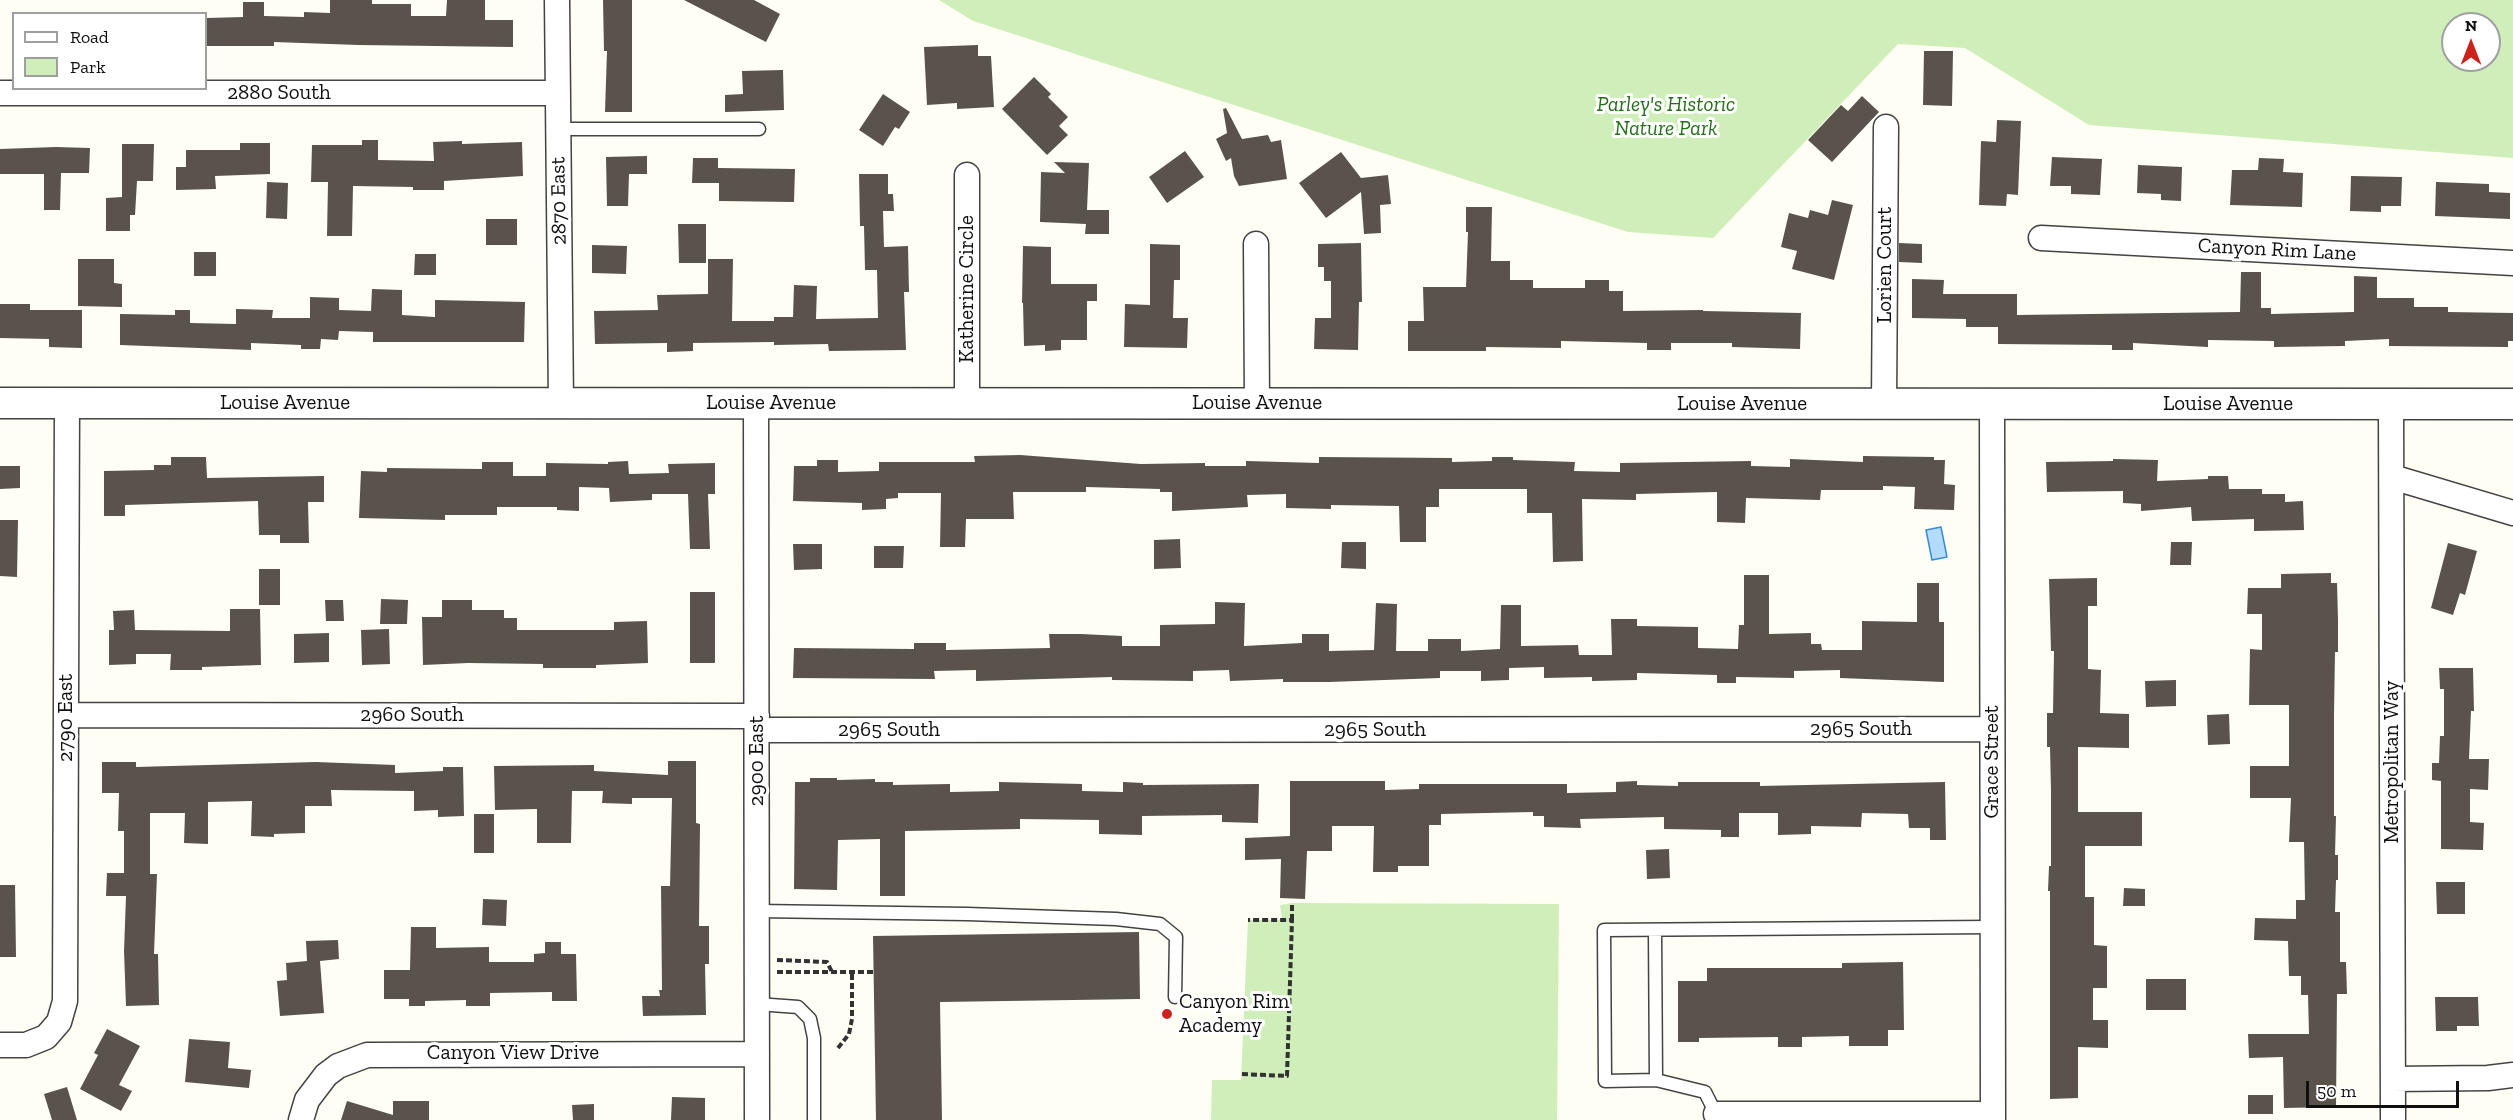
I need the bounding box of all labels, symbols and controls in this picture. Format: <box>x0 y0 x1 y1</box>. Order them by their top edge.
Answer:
legend <box>12 12 207 90</box>
north arrow <box>2441 12 2501 72</box>
text: N <box>2465 16 2477 35</box>
text: Road <box>70 26 109 48</box>
text: Park <box>70 56 106 78</box>
street label: 2880 South <box>227 80 331 106</box>
park label: Parley's Historic Nature Park <box>1597 92 1735 142</box>
street label: 2870 East <box>546 157 572 245</box>
street label: Lorien Court <box>1872 207 1898 323</box>
street label: Katherine Circle <box>954 215 980 363</box>
street label: Canyon Rim Lane <box>2197 233 2357 267</box>
street label: Louise Avenue <box>220 390 350 416</box>
street label: Louise Avenue <box>706 390 836 416</box>
street label: Louise Avenue <box>1192 390 1322 416</box>
street label: Louise Avenue <box>1677 391 1807 417</box>
street label: Louise Avenue <box>2163 391 2293 417</box>
street label: 2790 East <box>53 674 79 762</box>
street label: Metropolitan Way <box>2379 681 2405 843</box>
street label: 2960 South <box>360 702 464 728</box>
street label: Grace Street <box>1979 705 2005 819</box>
street label: 2900 East <box>744 716 770 806</box>
street label: 2965 South <box>1810 716 1912 742</box>
street label: 2965 South <box>838 717 940 743</box>
street label: 2965 South <box>1324 717 1426 743</box>
place label: Canyon Rim Academy <box>1179 989 1289 1039</box>
marker: Canyon Rim Academy <box>1160 1007 1174 1021</box>
street label: Canyon View Drive <box>427 1040 599 1066</box>
scale bar <box>2309 1069 2462 1107</box>
text: 50 m <box>2317 1080 2356 1102</box>

